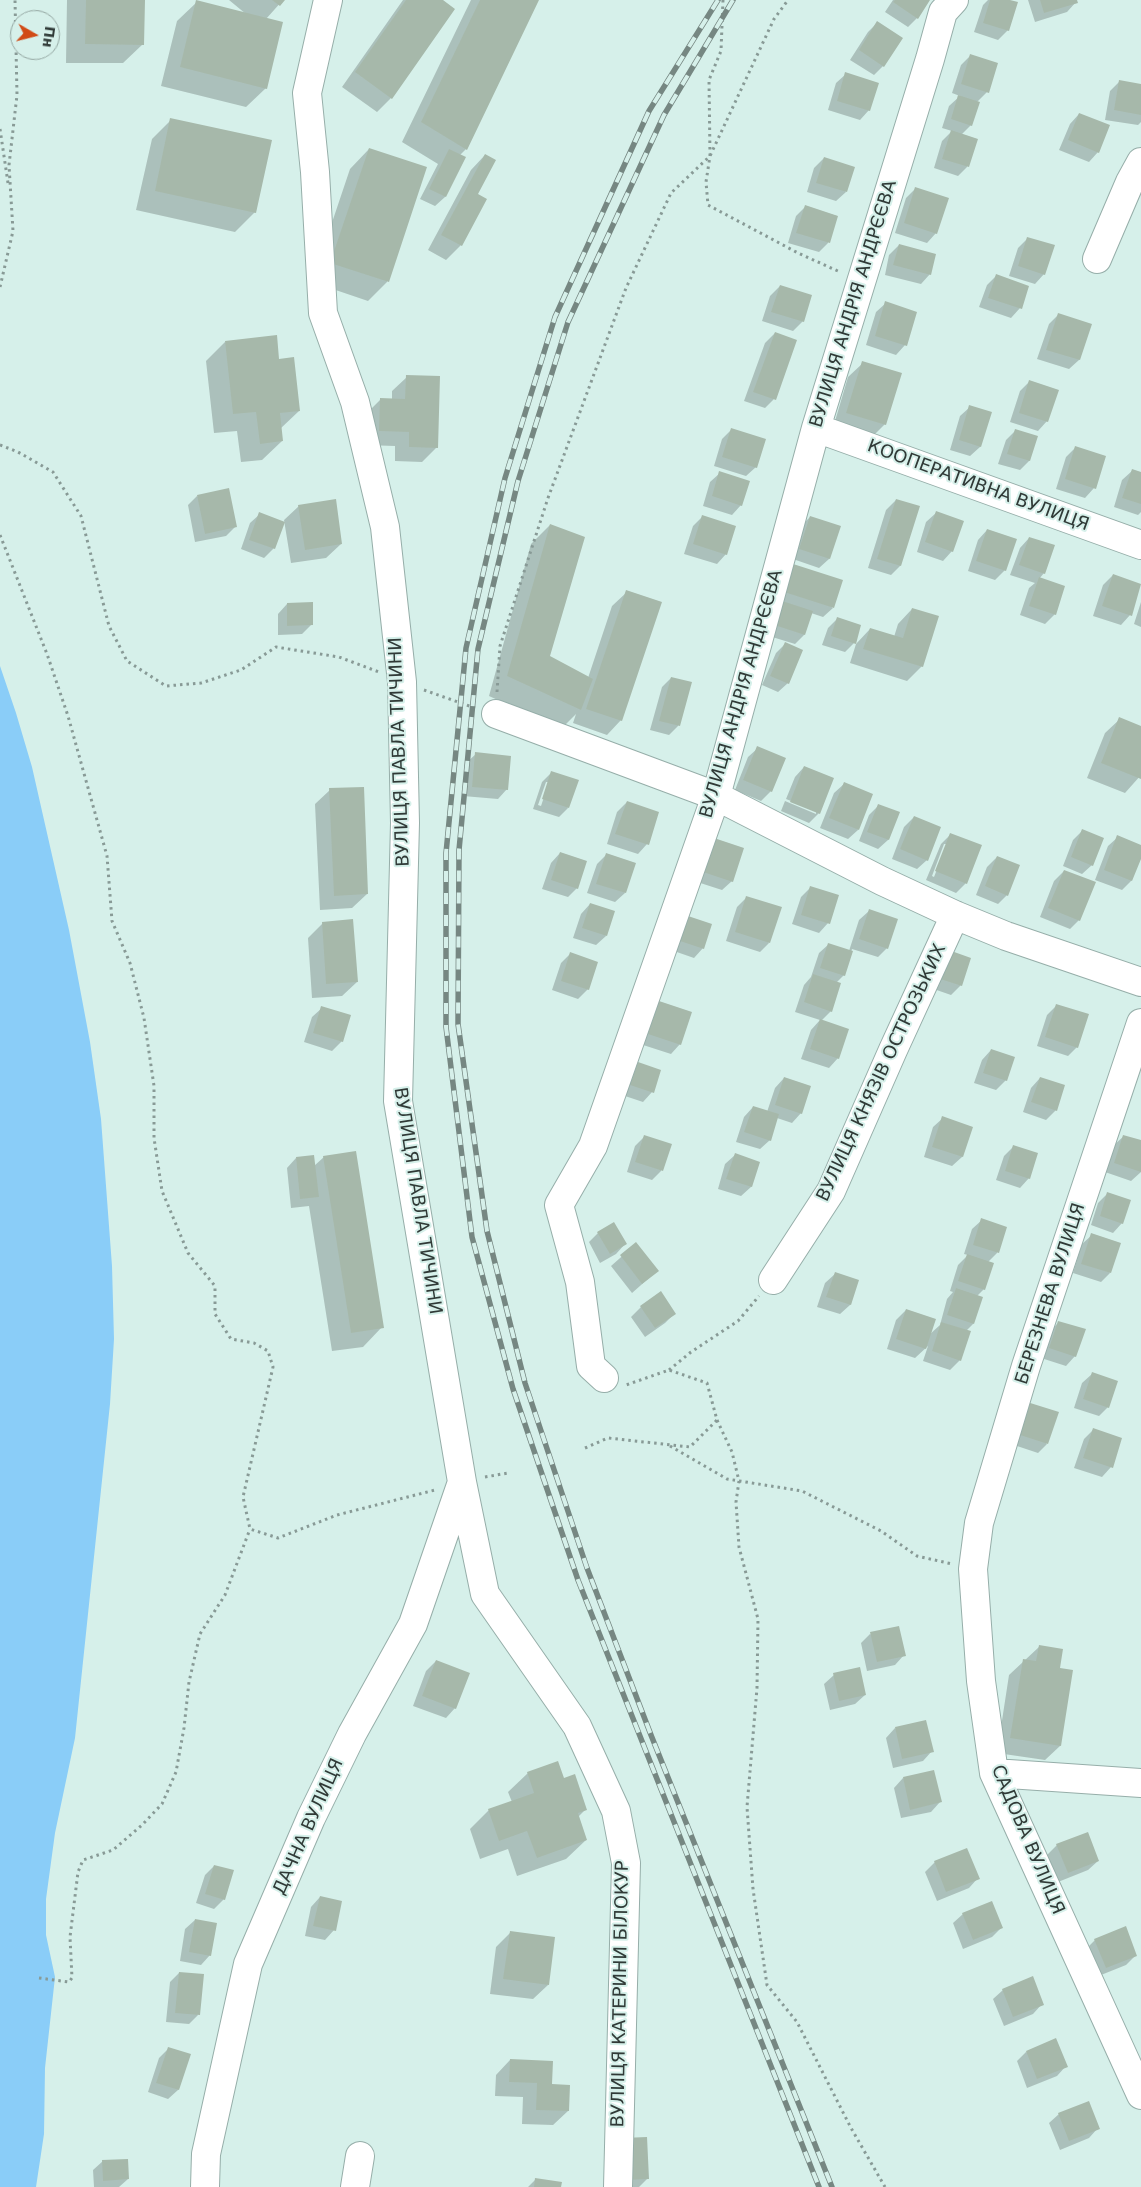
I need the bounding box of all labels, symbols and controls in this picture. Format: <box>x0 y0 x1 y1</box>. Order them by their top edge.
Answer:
north arrow <box>10 10 60 60</box>
text: Пн <box>39 25 58 49</box>
street label: ВУЛИЦЯ АНДРІЯ АНДРЄЄВА <box>806 178 902 430</box>
street label: КООПЕРАТИВНА ВУЛИЦЯ <box>864 436 1092 536</box>
street label: ВУЛИЦЯ АНДРІЯ АНДРЄЄВА <box>696 567 788 821</box>
street label: ВУЛИЦЯ ПАВЛА ТИЧИНИ <box>385 637 415 867</box>
street label: ВУЛИЦЯ КНЯЗІВ ОСТРОЗЬКИХ <box>813 941 951 1205</box>
street label: ВУЛИЦЯ ПАВЛА ТИЧИНИ <box>388 1086 446 1316</box>
street label: БЕРЕЗНЕВА ВУЛИЦЯ <box>1011 1201 1091 1387</box>
street label: ДАЧНА ВУЛИЦЯ <box>269 1755 349 1899</box>
street label: САДОВА ВУЛИЦЯ <box>986 1762 1068 1918</box>
street label: ВУЛИЦЯ КАТЕРИНИ БІЛОКУР <box>608 1860 634 2128</box>

